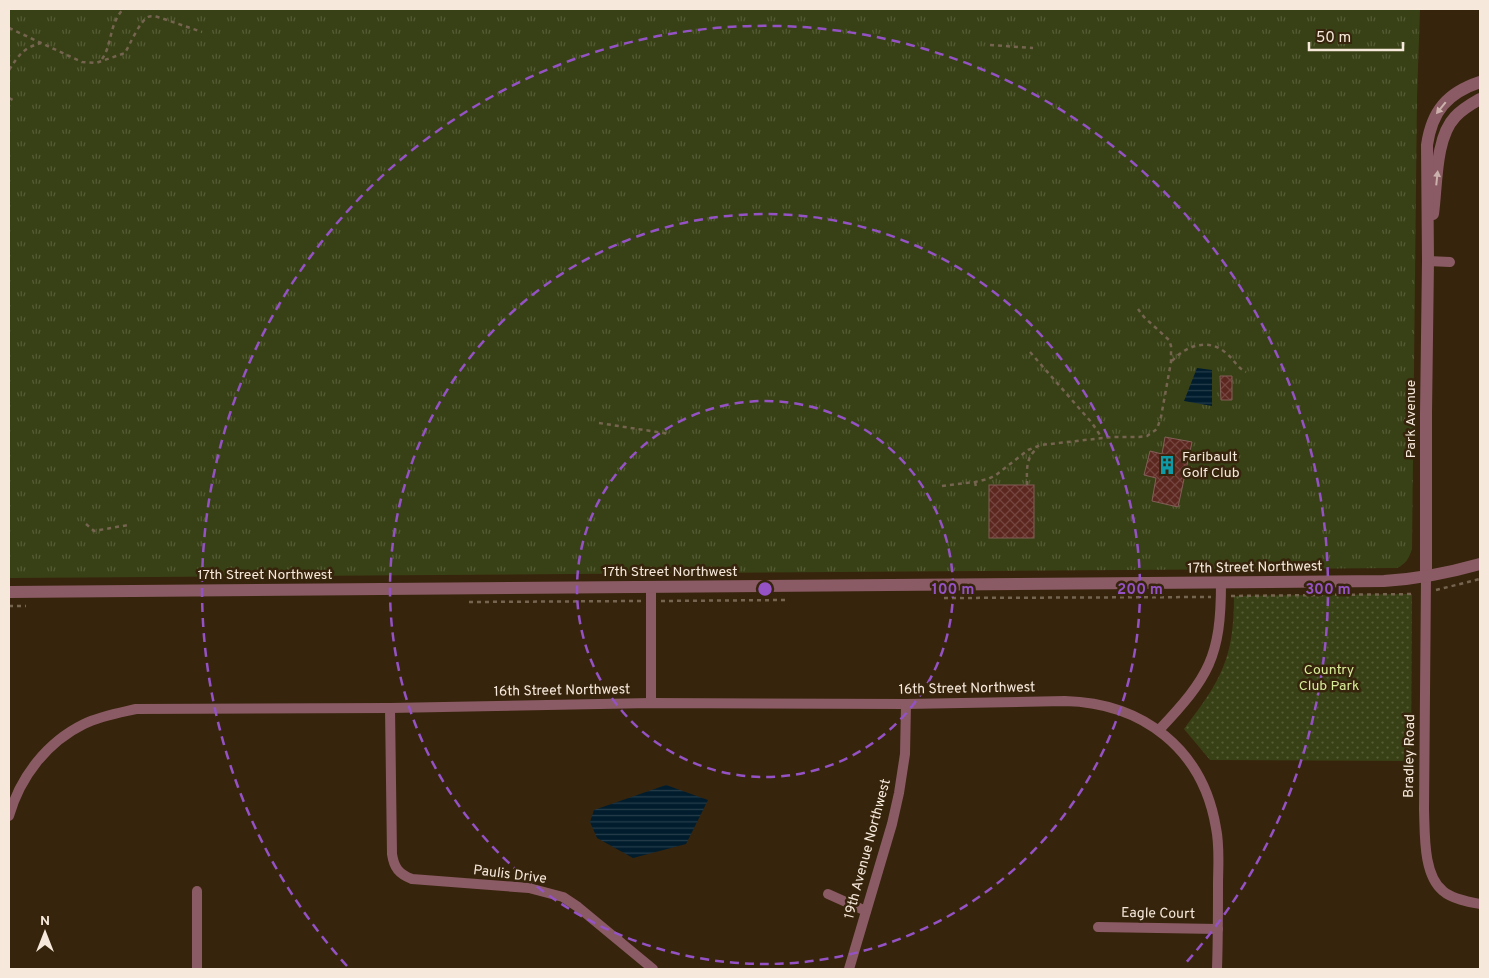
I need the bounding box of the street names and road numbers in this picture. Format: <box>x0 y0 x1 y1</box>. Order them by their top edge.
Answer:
street label: Park Avenue <box>1403 380 1420 458</box>
street label: 17th Street Northwest <box>1187 558 1323 578</box>
street label: 17th Street Northwest <box>602 564 738 581</box>
street label: 17th Street Northwest <box>197 567 333 584</box>
street label: 16th Street Northwest <box>899 679 1035 699</box>
street label: 16th Street Northwest <box>494 681 630 701</box>
street label: Bradley Road <box>1401 714 1419 798</box>
street label: 19th Avenue Northwest <box>841 777 895 921</box>
street label: Paulis Drive <box>472 862 548 888</box>
street label: Eagle Court <box>1121 905 1195 923</box>

